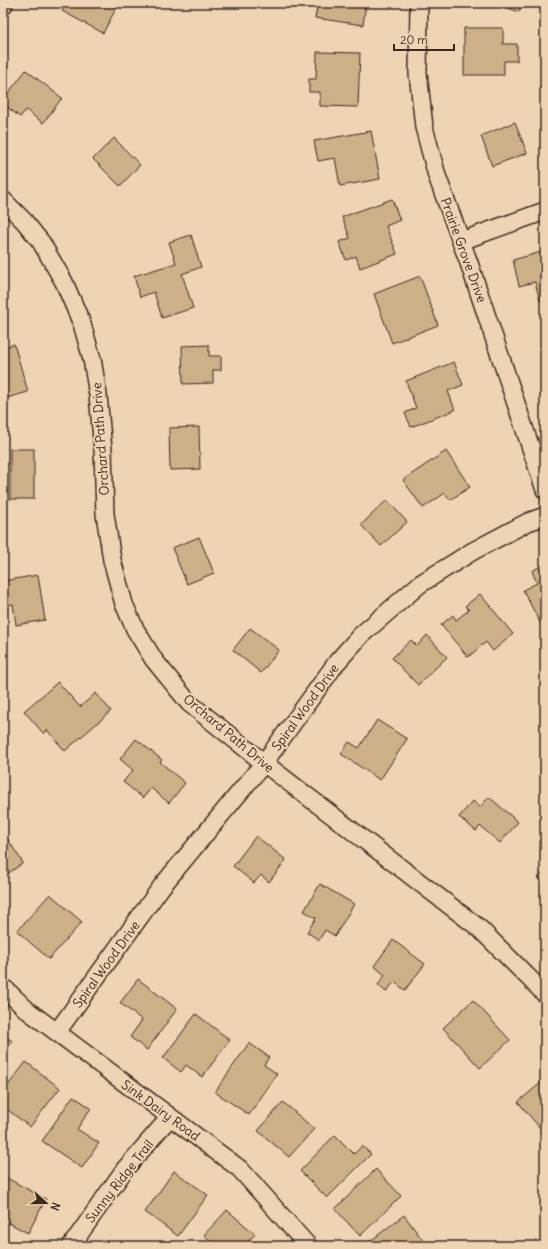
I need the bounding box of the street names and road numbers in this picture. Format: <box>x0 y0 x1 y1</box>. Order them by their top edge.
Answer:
street label: Prairie Grove Drive <box>437 195 490 305</box>
street label: Orchard Path Drive <box>88 382 113 496</box>
street label: Spiral Wood Drive <box>268 660 343 754</box>
street label: Orchard Path Drive <box>180 690 278 776</box>
street label: Spiral Wood Drive <box>69 917 144 1011</box>
street label: Sink Dairy Road <box>118 1076 204 1145</box>
street label: Sunny Ridge Trail <box>82 1136 157 1226</box>

